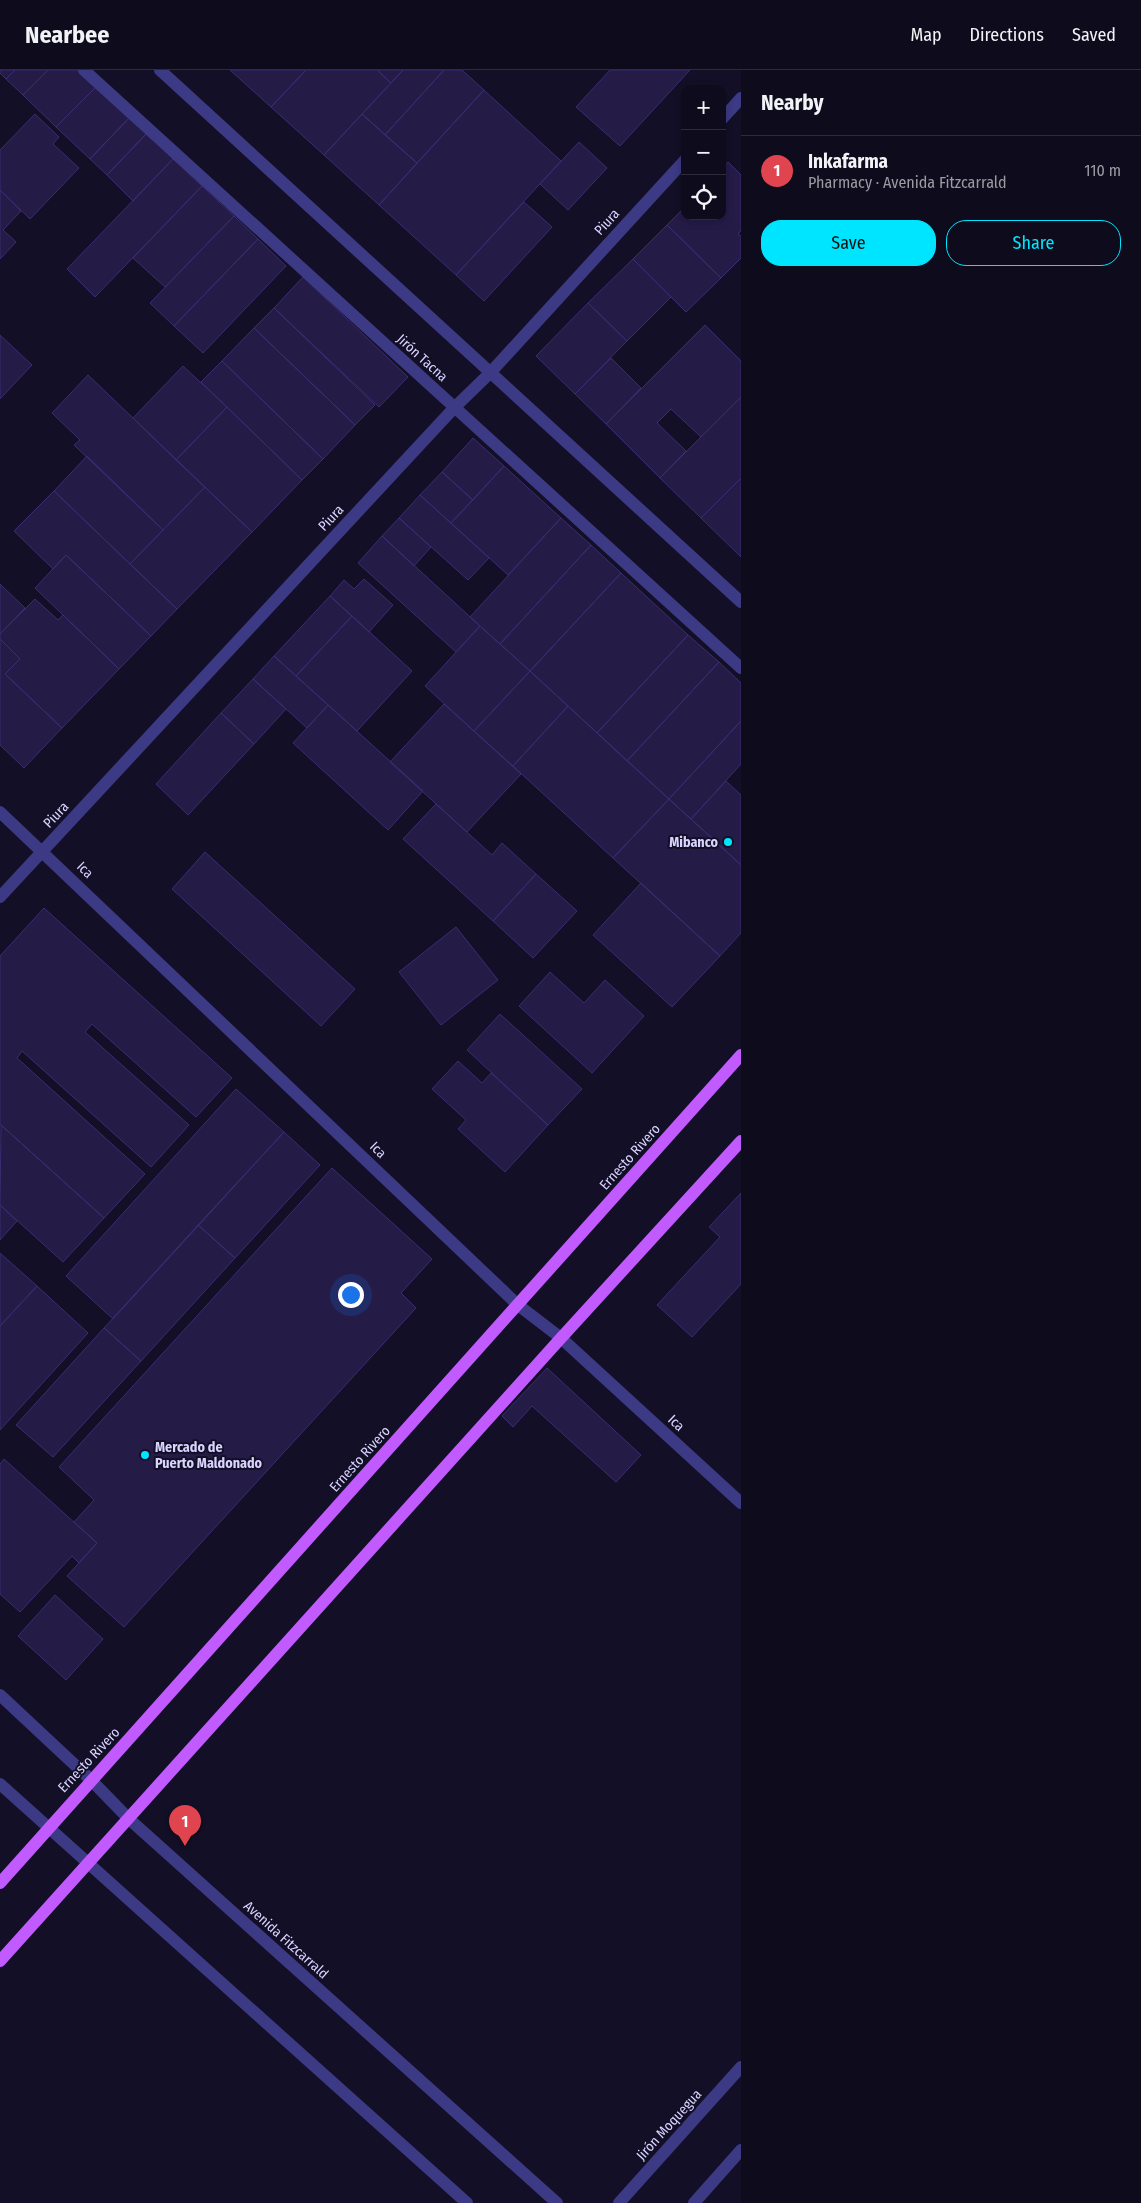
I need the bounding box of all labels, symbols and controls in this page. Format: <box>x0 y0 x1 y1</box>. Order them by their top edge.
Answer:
text: Nearbee <box>25 21 109 49</box>
text: Map <box>910 24 942 46</box>
text: Directions <box>970 24 1044 46</box>
text: Saved <box>1072 24 1116 46</box>
map controls <box>681 85 726 220</box>
button: + <box>681 85 726 130</box>
text: Nearby <box>761 90 823 116</box>
button: − <box>681 130 726 175</box>
text: Inkafarma <box>808 150 888 173</box>
text: 1 <box>774 161 780 180</box>
text: 110 m <box>1084 161 1121 180</box>
text: Pharmacy · Avenida Fitzcarrald <box>808 173 1007 192</box>
button: locate <box>681 175 726 220</box>
street label: Piura <box>591 205 623 239</box>
button: Save <box>761 220 936 266</box>
button: Share <box>946 220 1121 266</box>
street label: Jirón Tacna <box>393 331 451 385</box>
street label: Piura <box>315 501 347 535</box>
street label: Piura <box>40 798 72 832</box>
place label: Mibanco <box>669 834 719 851</box>
marker: Mibanco <box>722 836 734 848</box>
street label: Ica <box>73 858 97 882</box>
street label: Ernesto Rivero <box>596 1121 664 1193</box>
street label: Ica <box>366 1138 390 1162</box>
your location <box>338 1282 364 1308</box>
street label: Ica <box>664 1411 688 1435</box>
street label: Ernesto Rivero <box>326 1423 394 1495</box>
place label: Mercado de Puerto Maldonado <box>155 1439 263 1472</box>
marker: Mercado de Puerto Maldonado <box>139 1449 151 1461</box>
street label: Ernesto Rivero <box>55 1724 123 1796</box>
pin: 1 <box>169 1805 201 1846</box>
street label: Avenida Fitzcarrald <box>240 1898 332 1982</box>
street label: Jirón Moquegua <box>633 2086 705 2164</box>

